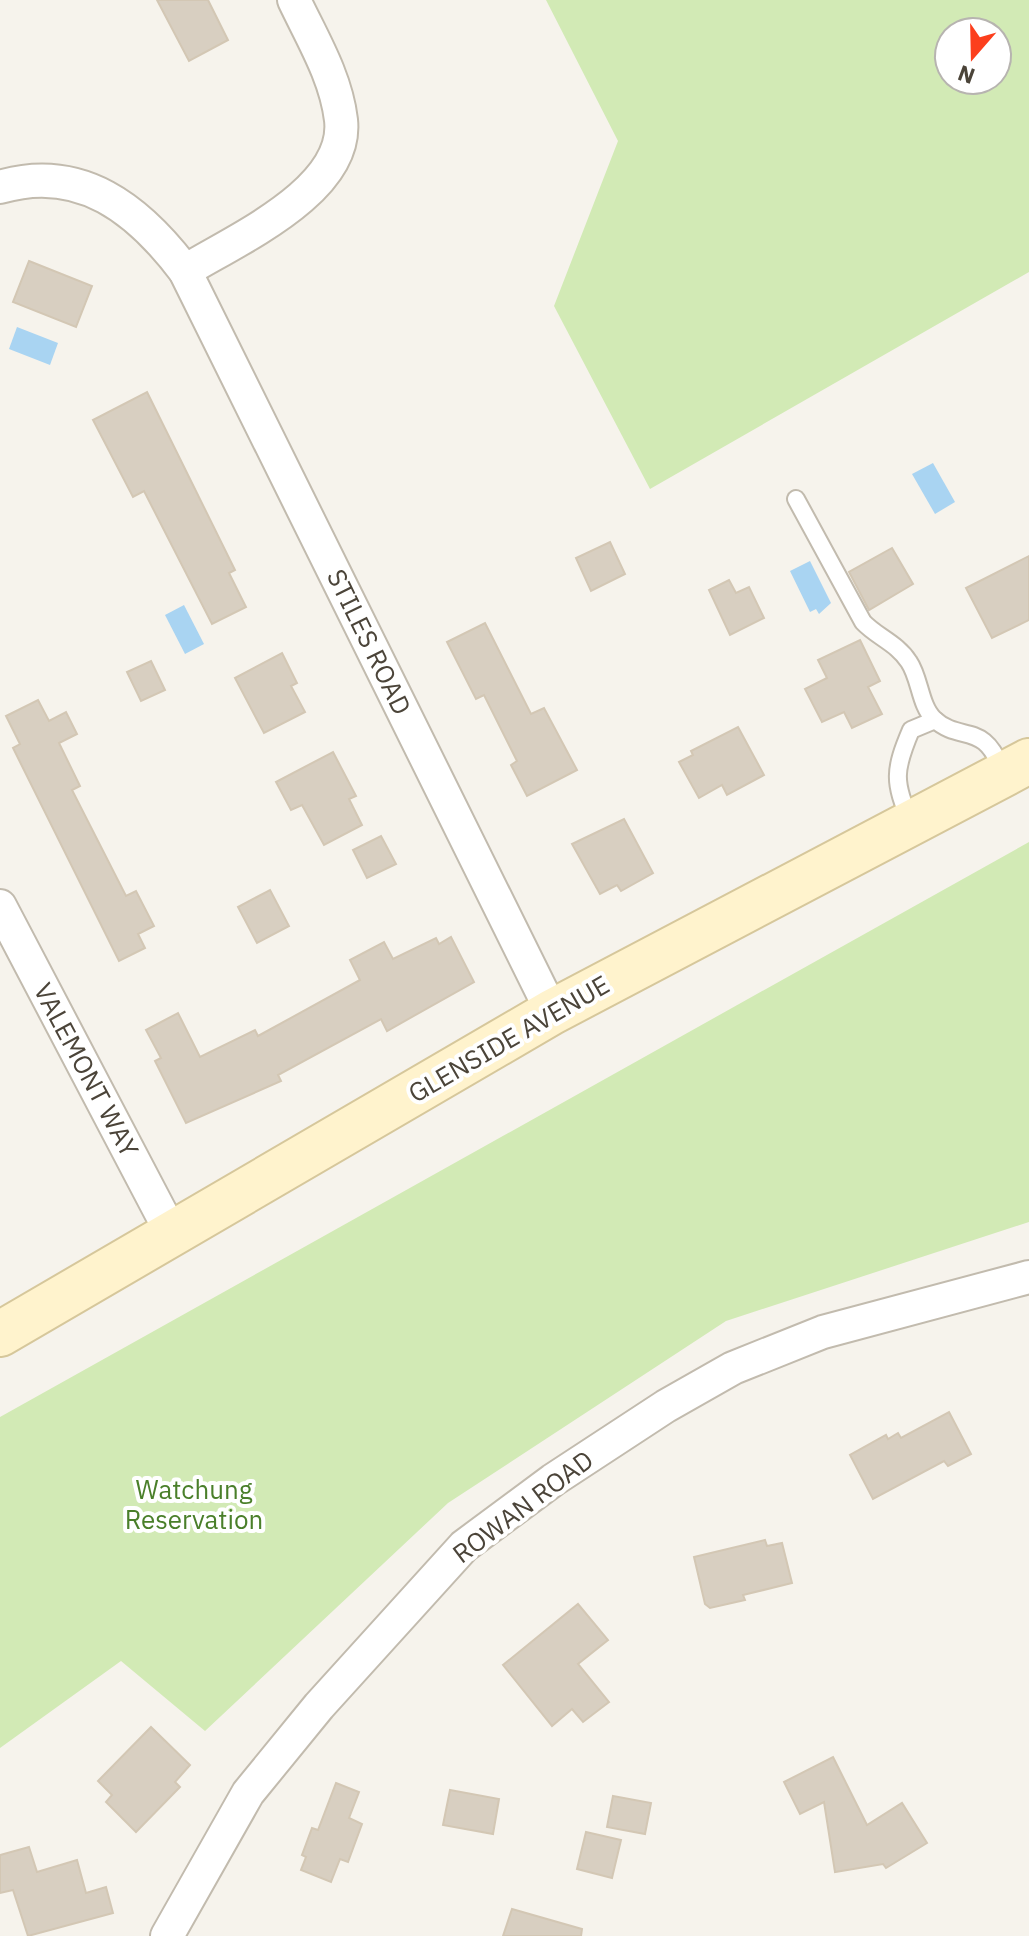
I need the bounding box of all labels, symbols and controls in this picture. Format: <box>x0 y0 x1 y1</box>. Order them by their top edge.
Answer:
north arrow <box>933 16 1013 96</box>
text: N <box>954 59 978 92</box>
street label: STILES ROAD <box>320 563 420 720</box>
street label: GLENSIDE AVENUE <box>402 967 615 1110</box>
street label: VALEMONT WAY <box>27 977 147 1163</box>
street label: ROWAN ROAD <box>445 1442 600 1570</box>
park label: Watchung Reservation <box>125 1472 263 1536</box>

